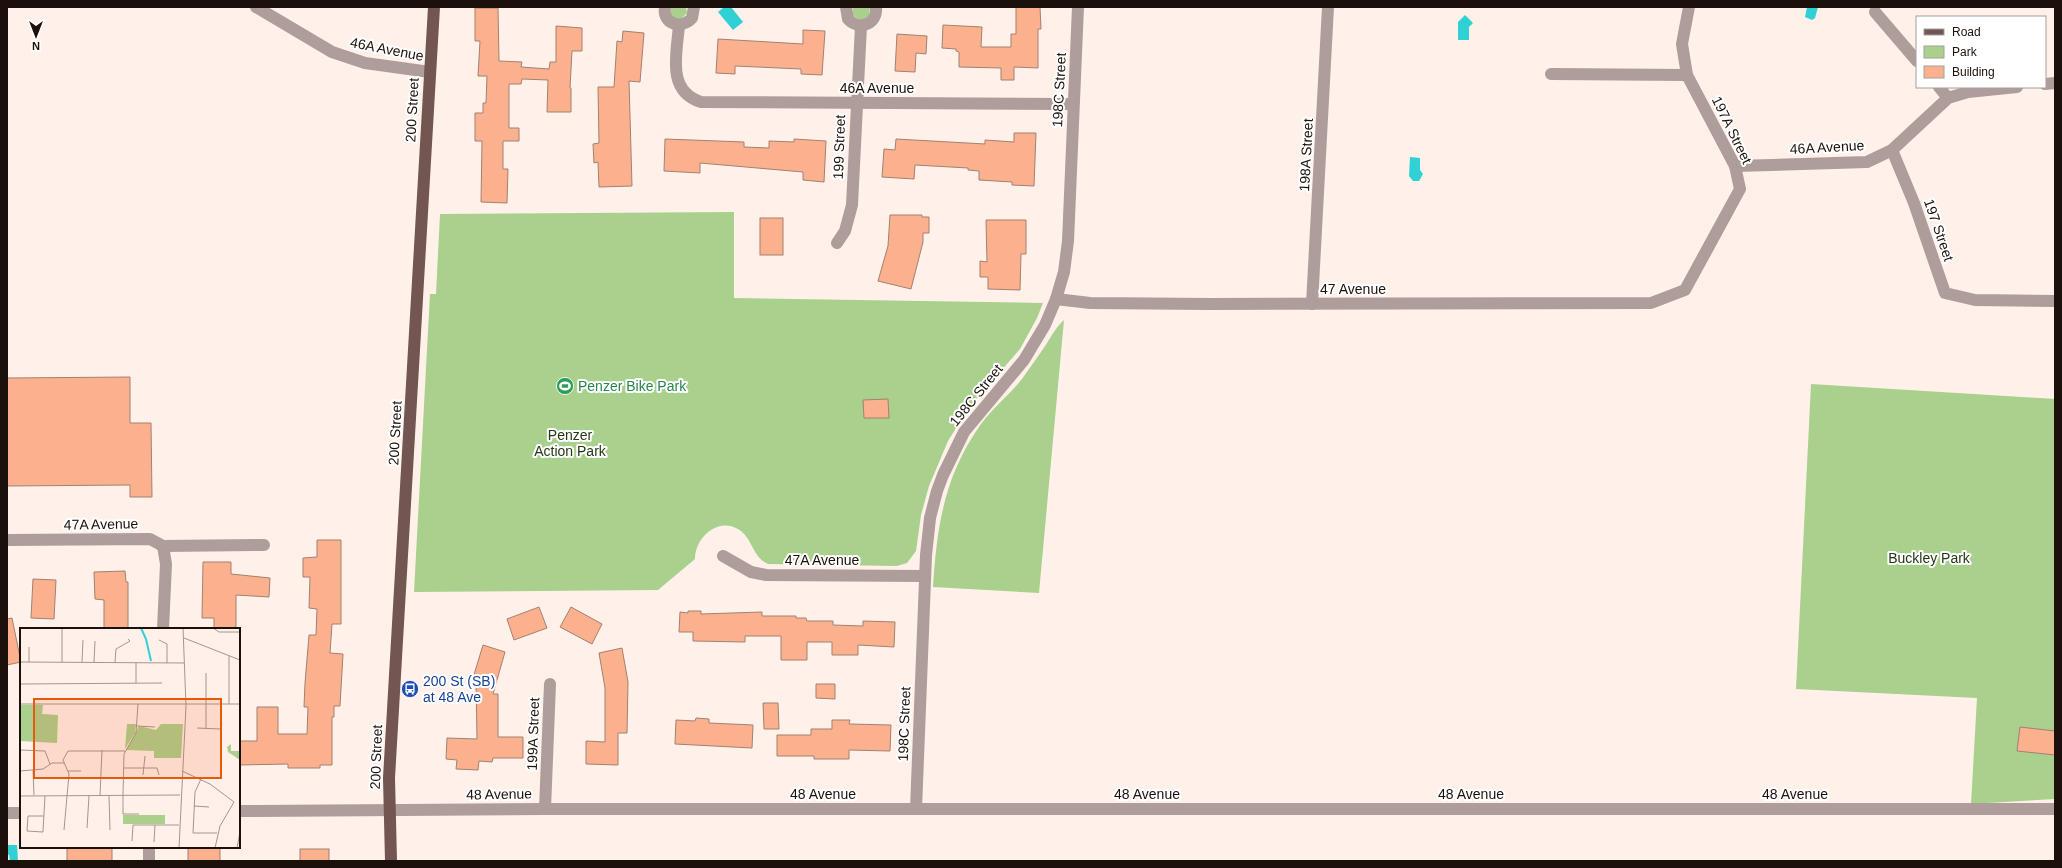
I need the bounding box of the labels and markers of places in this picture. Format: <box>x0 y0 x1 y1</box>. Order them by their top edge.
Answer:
sports icon: Penzer Bike Park <box>555 376 575 396</box>
place label: Penzer Bike Park <box>578 378 687 394</box>
place label: 200 St (SB) at 48 Ave <box>423 673 495 705</box>
bus stop icon: 200 St (SB) at 48 Ave <box>400 679 420 699</box>

